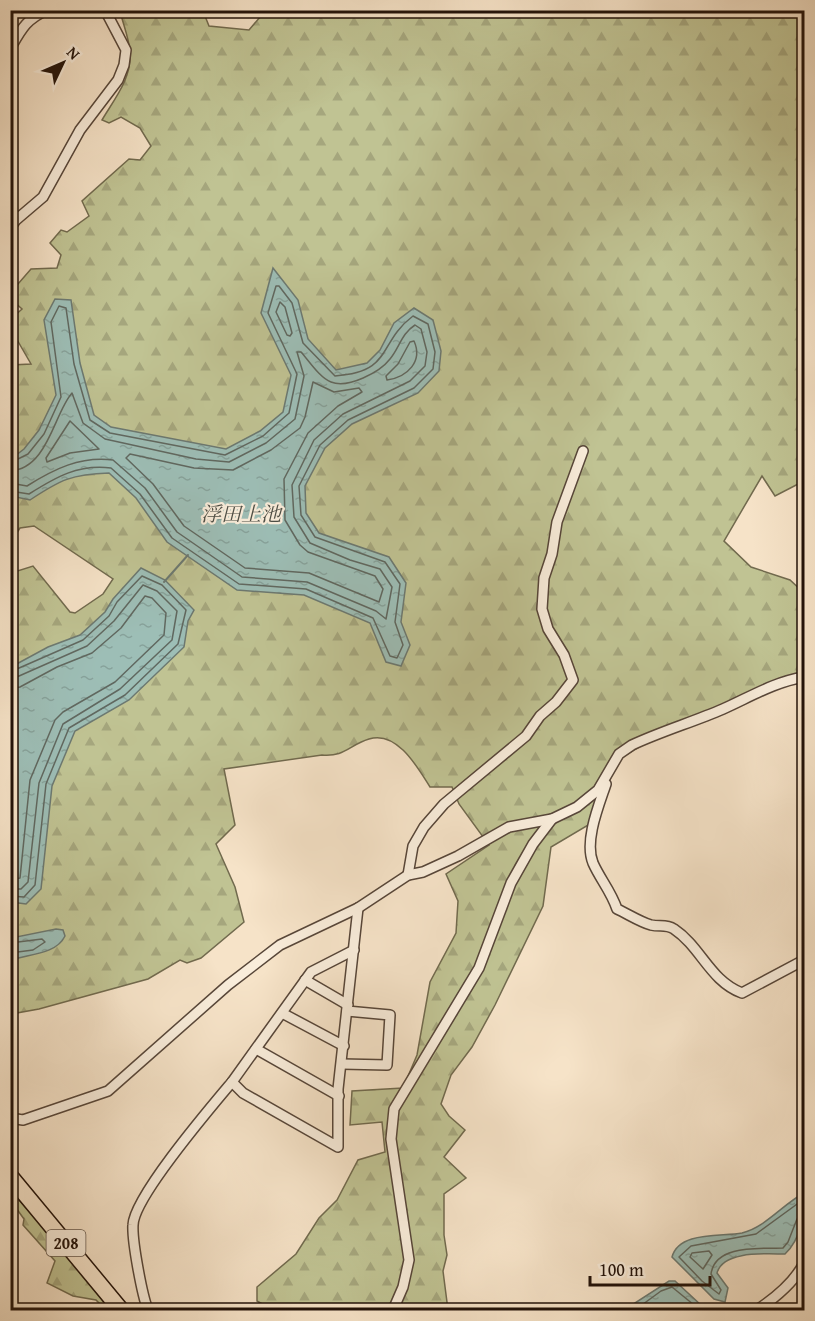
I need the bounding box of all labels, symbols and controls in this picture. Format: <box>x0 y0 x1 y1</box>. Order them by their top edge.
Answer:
north arrow <box>33 33 93 93</box>
text: N <box>61 40 86 65</box>
water label: 浮田上池 <box>201 499 283 528</box>
road number: 208 <box>46 1230 86 1256</box>
scale bar <box>590 1249 710 1287</box>
text: 100 m <box>599 1256 644 1283</box>

